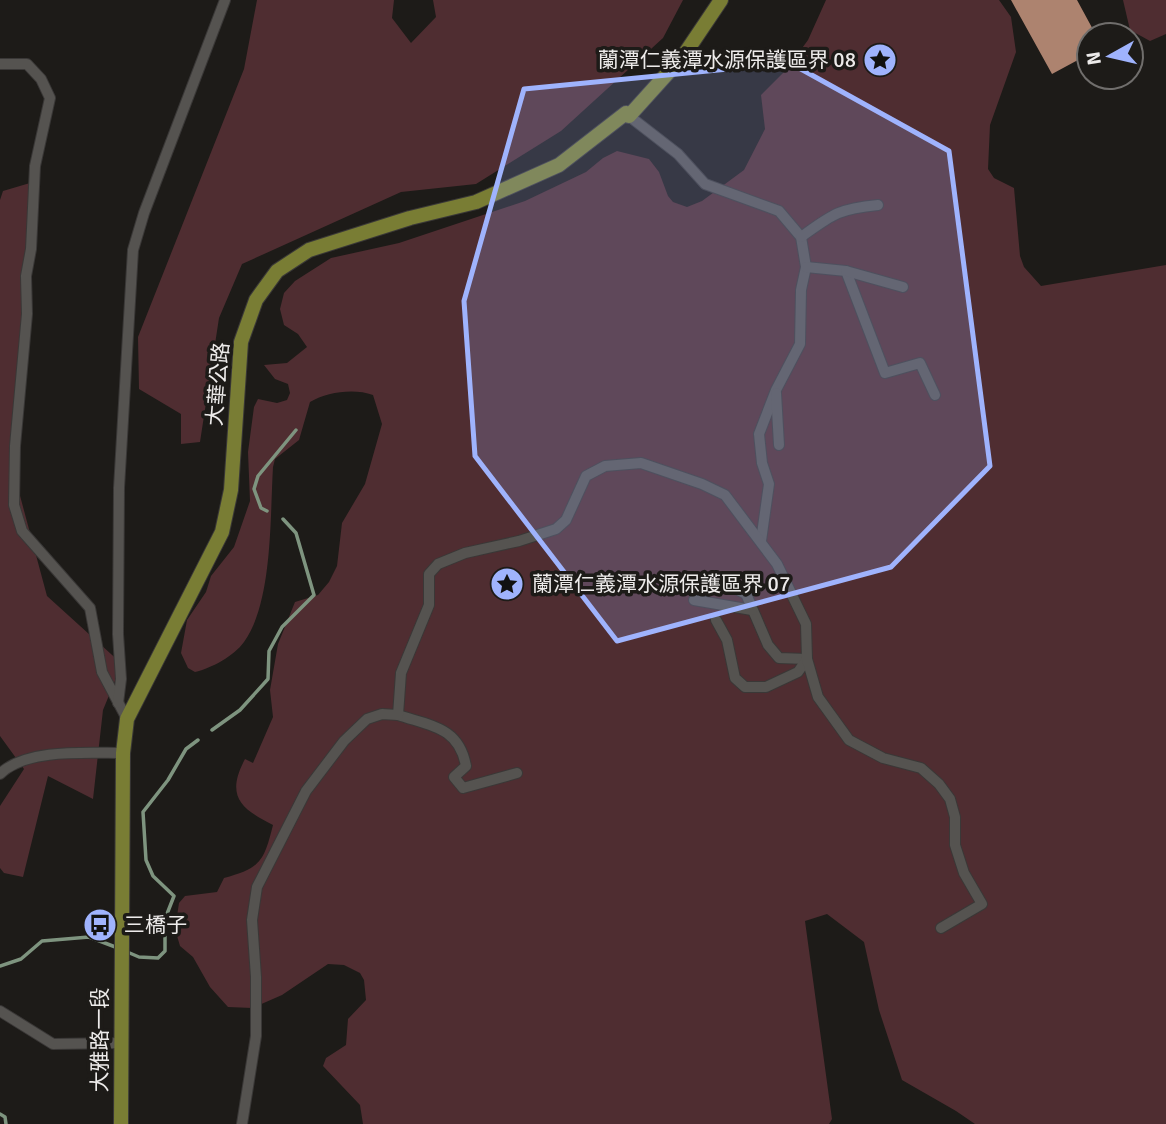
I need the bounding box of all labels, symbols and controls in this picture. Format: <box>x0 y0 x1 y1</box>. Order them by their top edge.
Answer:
north arrow <box>1075 21 1145 91</box>
place icon: 蘭潭仁義潭水源保護區界 08 <box>861 41 899 79</box>
place label: 蘭潭仁義潭水源保護區界 08 <box>598 47 856 73</box>
text: N <box>1081 50 1107 66</box>
street label: 大華公路 <box>201 341 235 427</box>
place icon: 蘭潭仁義潭水源保護區界 07 <box>488 565 526 603</box>
place label: 蘭潭仁義潭水源保護區界 07 <box>532 571 790 597</box>
bus stop icon: 三橋子 <box>81 906 119 944</box>
place label: 三橋子 <box>124 912 187 938</box>
street label: 大雅路一段 <box>87 988 113 1093</box>

